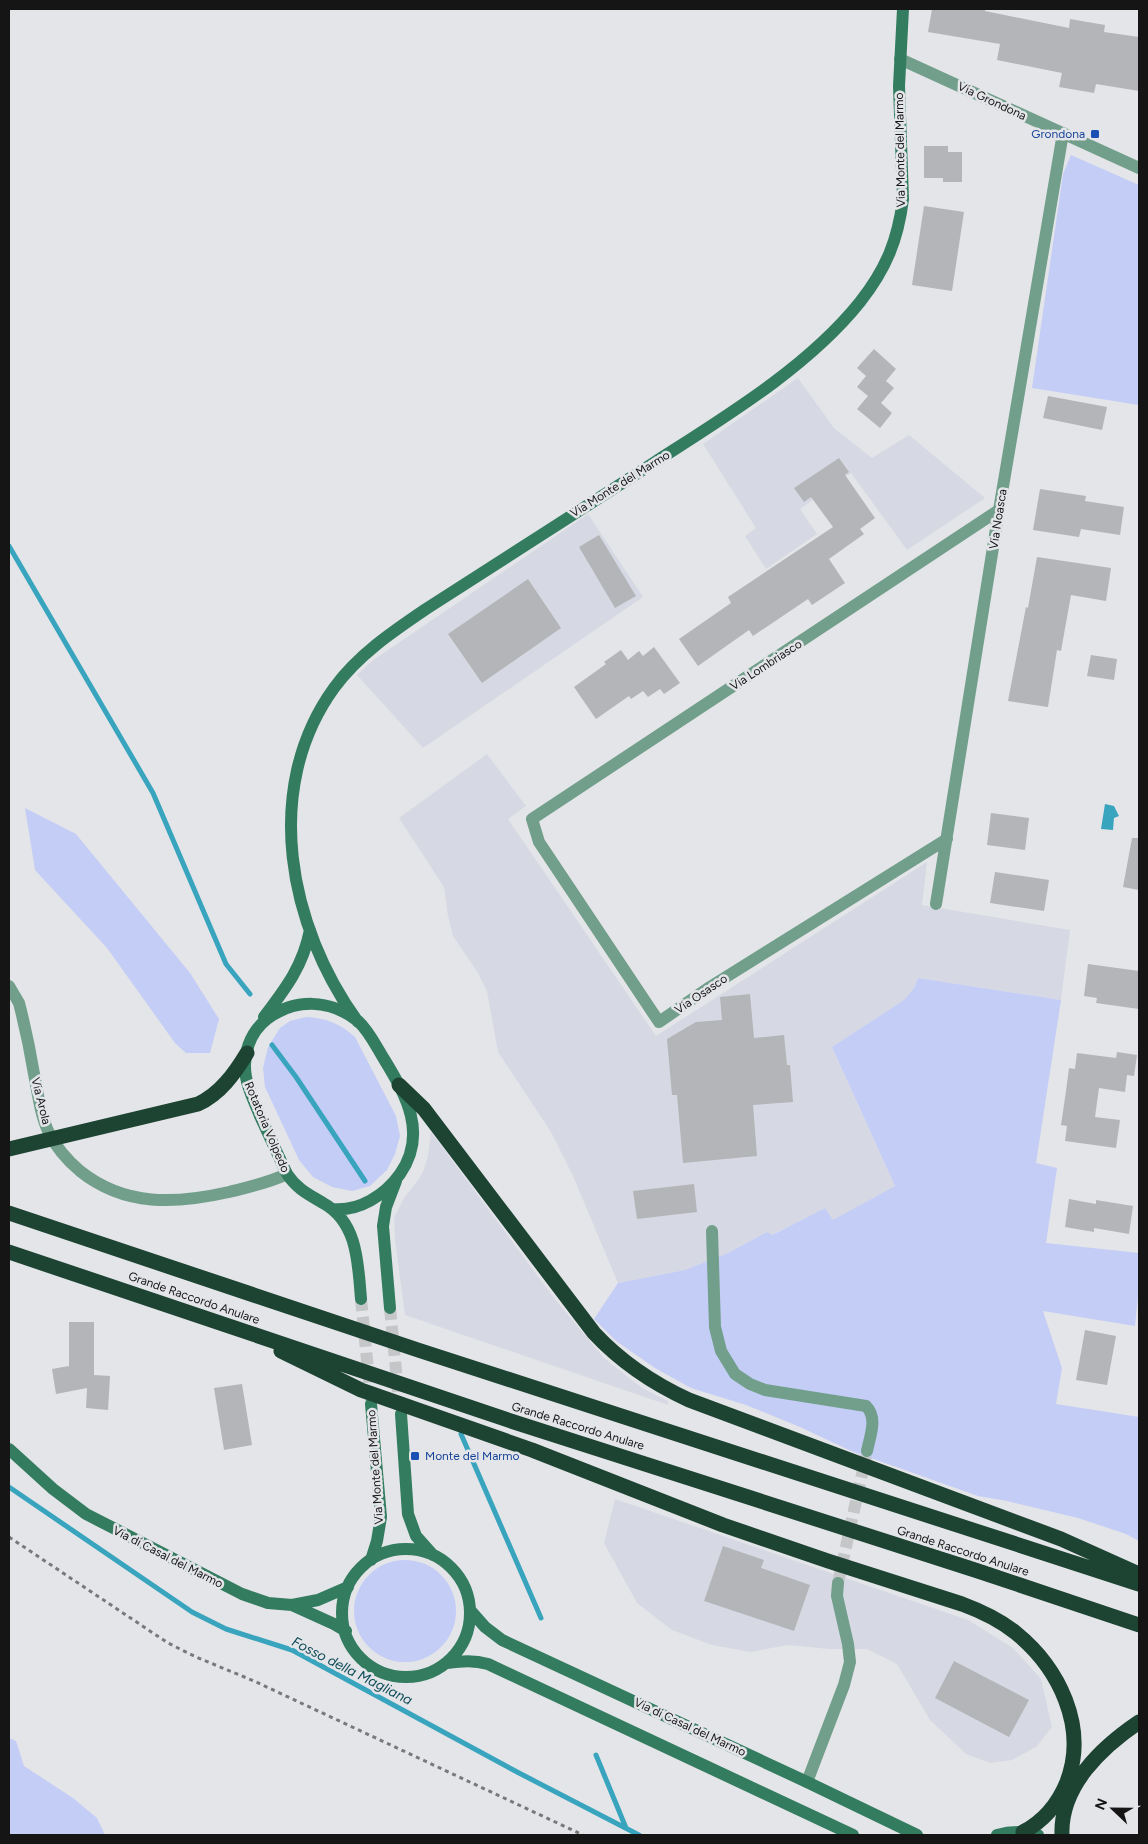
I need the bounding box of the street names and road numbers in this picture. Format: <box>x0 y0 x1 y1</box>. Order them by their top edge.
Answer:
street label: Via Grondona <box>956 79 1028 123</box>
street label: Via Monte del Marmo <box>892 92 908 207</box>
street label: Via Monte del Marmo <box>568 448 672 520</box>
street label: Via Noasca <box>986 488 1010 550</box>
street label: Via Lombriasco <box>728 637 804 693</box>
street label: Via Osasco <box>672 971 730 1017</box>
street label: Via Arola <box>28 1076 54 1126</box>
street label: Rotatoria Volpedo <box>241 1079 293 1175</box>
street label: Grande Raccordo Anulare <box>126 1269 262 1327</box>
street label: Grande Raccordo Anulare <box>510 1399 646 1453</box>
street label: Via Monte del Marmo <box>364 1409 386 1525</box>
street label: Via di Casal del Marmo <box>111 1523 225 1591</box>
street label: Grande Raccordo Anulare <box>895 1523 1031 1579</box>
street label: Via di Casal del Marmo <box>632 1695 748 1759</box>

